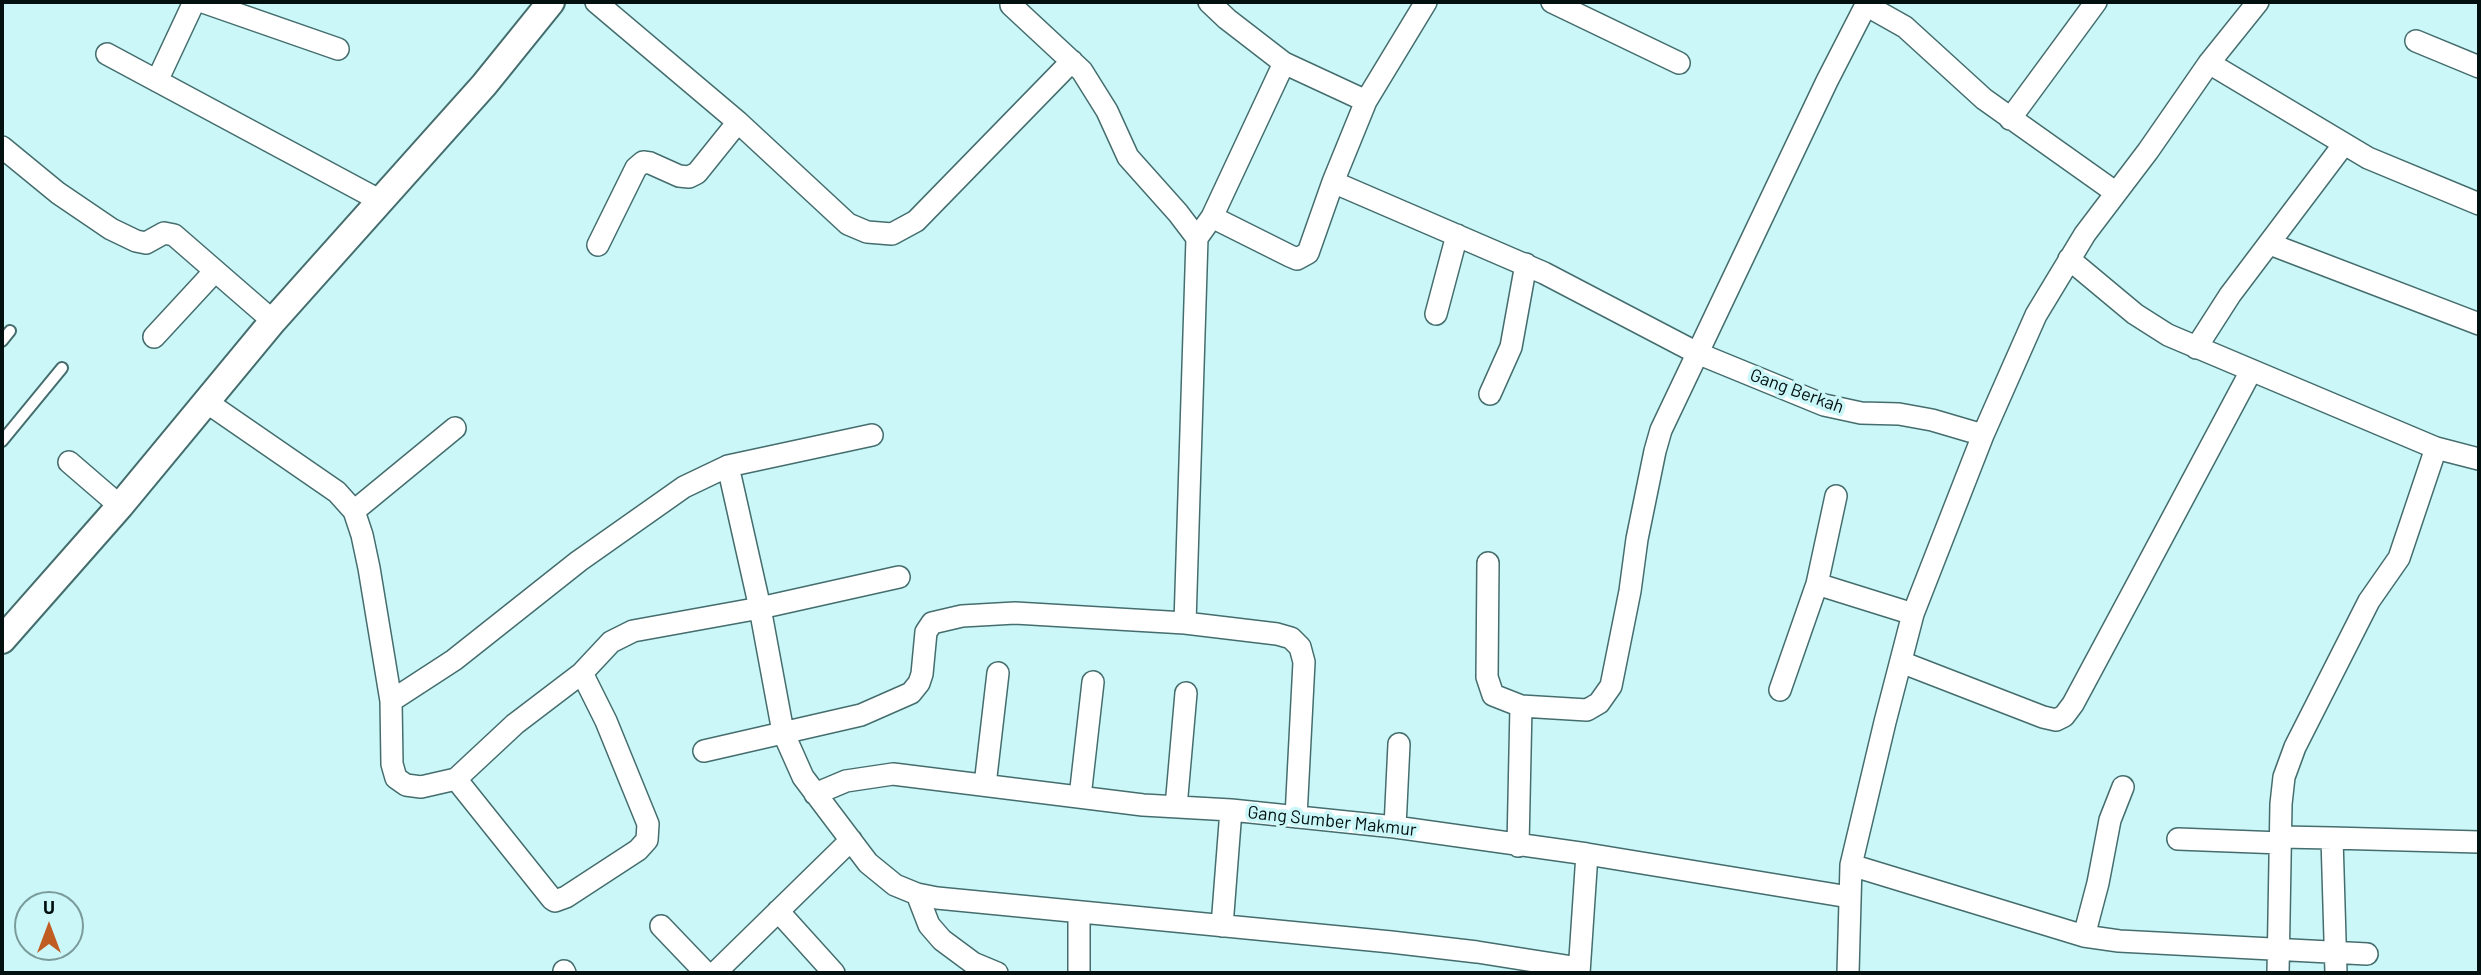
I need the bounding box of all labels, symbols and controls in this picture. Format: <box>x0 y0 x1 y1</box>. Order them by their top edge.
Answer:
street label: Gang Berkah <box>1747 364 1847 418</box>
street label: Gang Sumber Makmur <box>1246 801 1418 841</box>
north arrow <box>14 891 84 961</box>
text: U <box>43 895 55 918</box>

